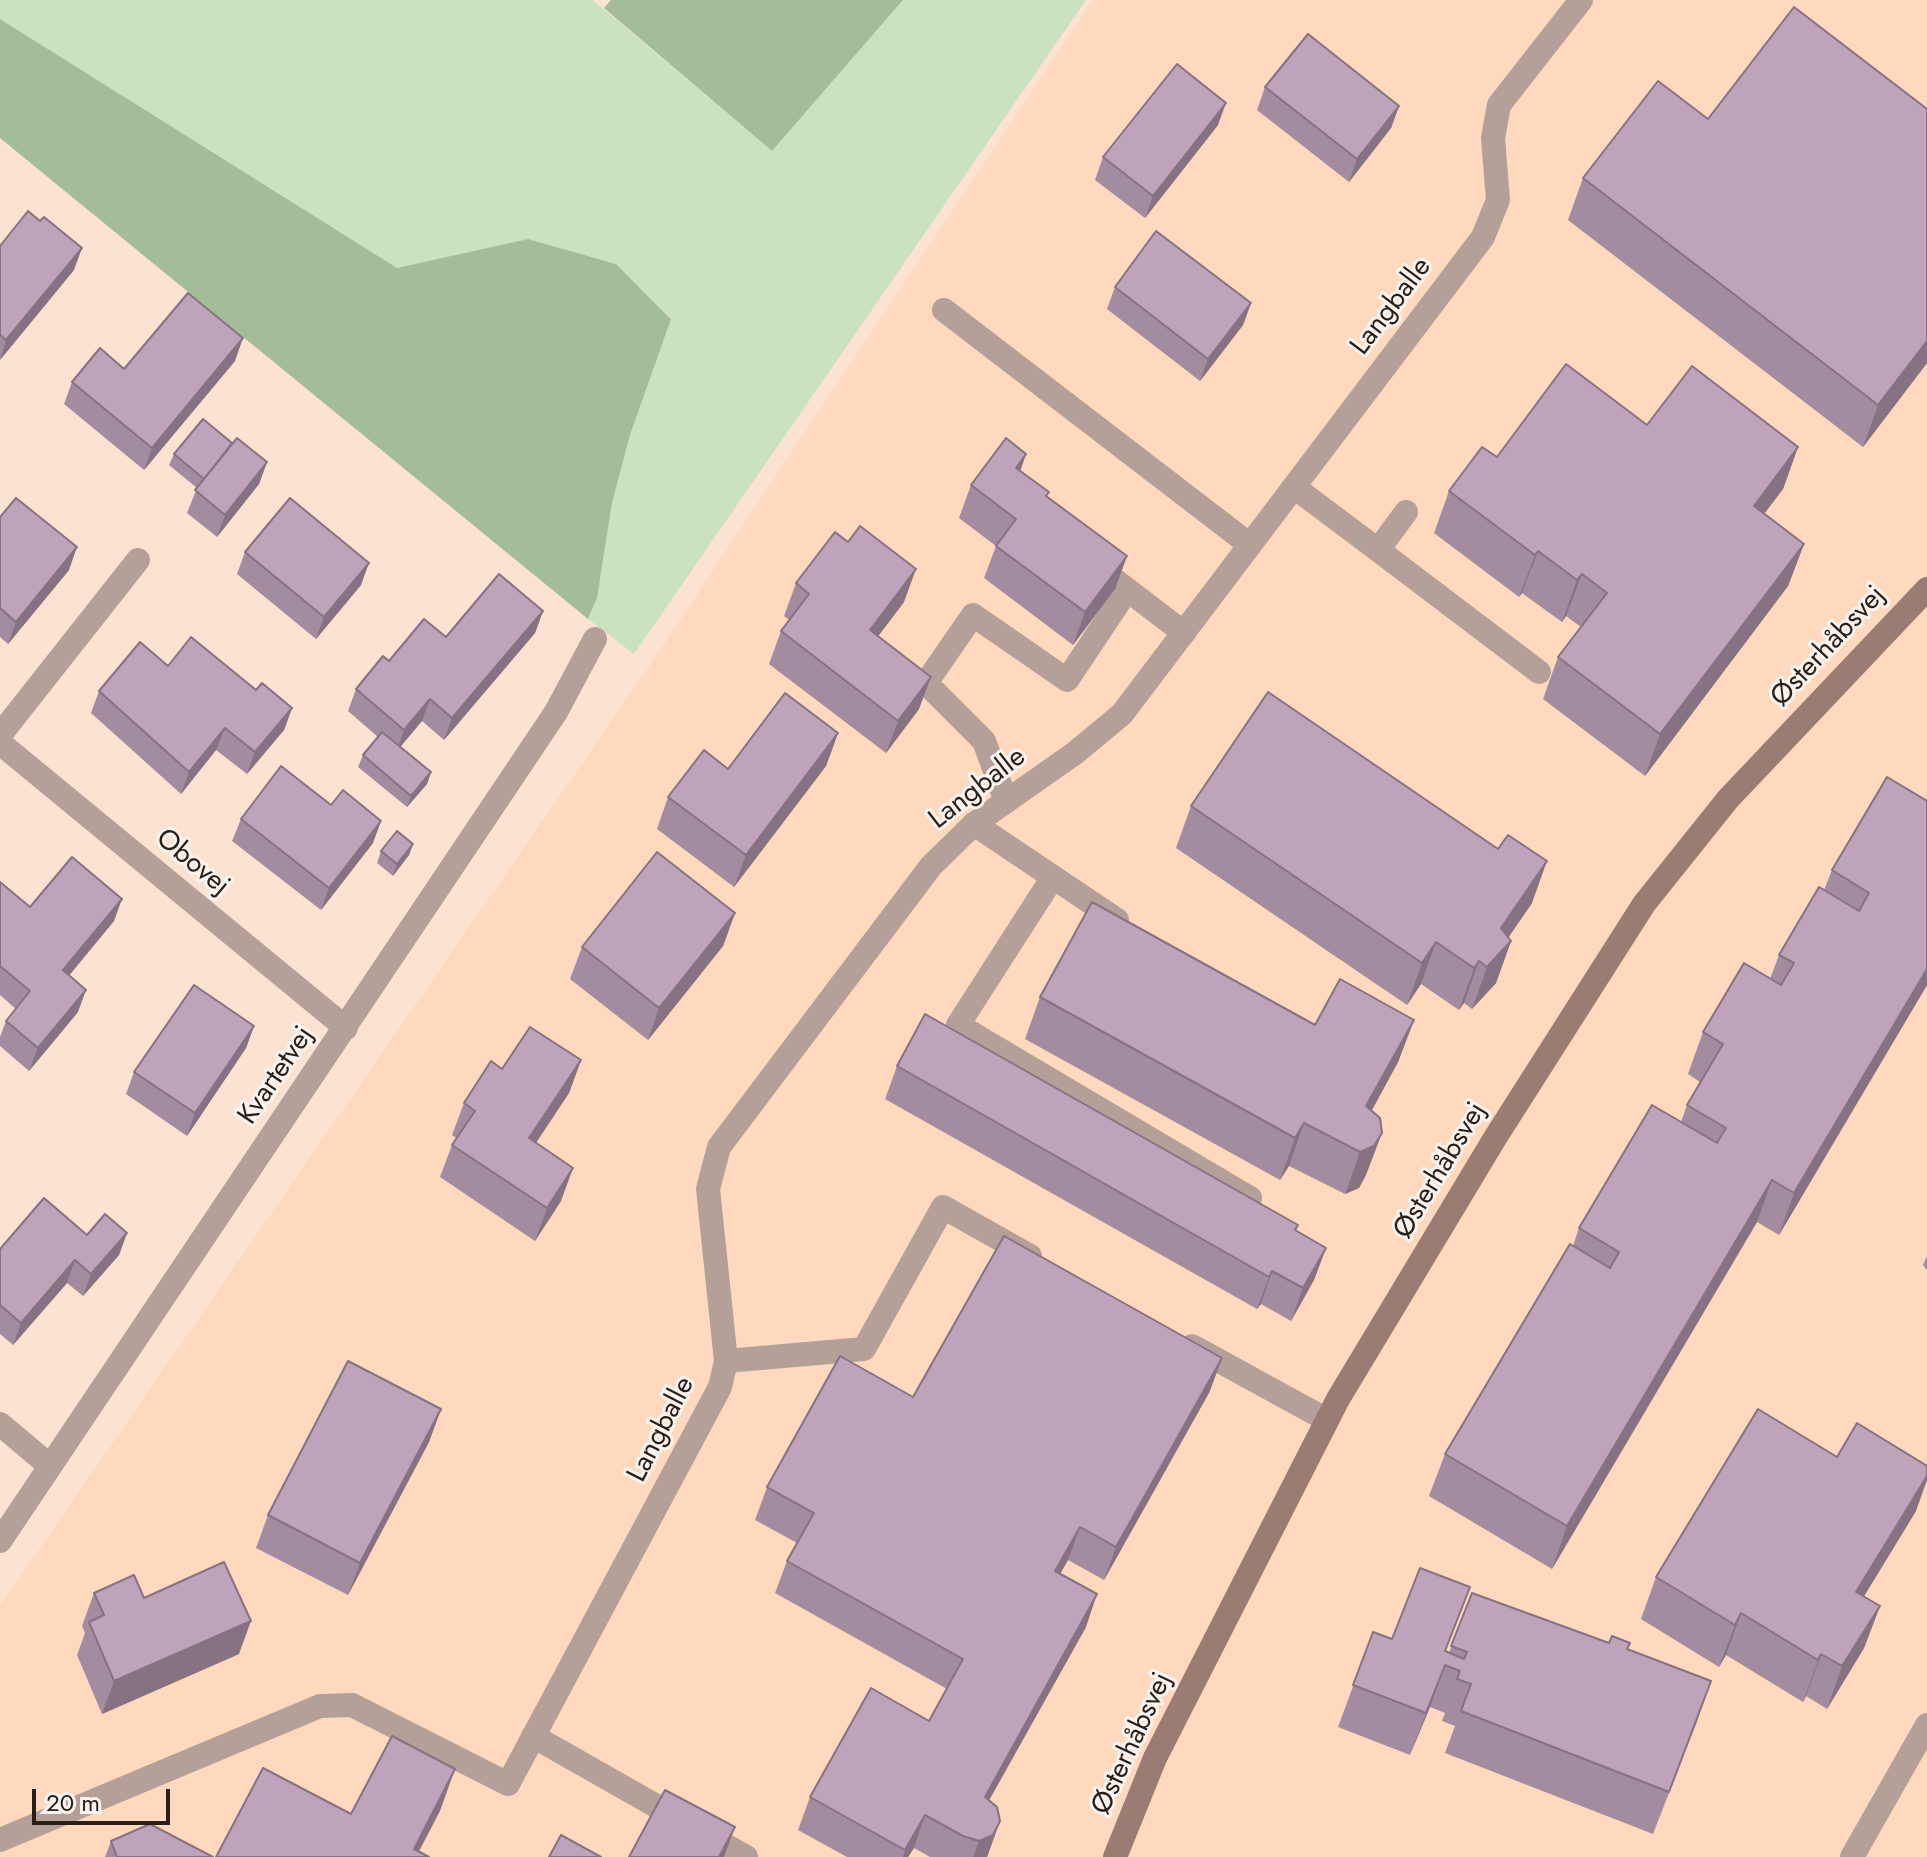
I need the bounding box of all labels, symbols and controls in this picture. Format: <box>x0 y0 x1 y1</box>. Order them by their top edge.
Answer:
street label: Langballe <box>1344 252 1440 362</box>
street label: Østerhåbsvej <box>1765 580 1893 714</box>
street label: Langballe <box>923 741 1033 837</box>
street label: Obovej <box>148 822 236 904</box>
street label: Kvartetvej <box>232 1021 322 1131</box>
street label: Østerhåbsvej <box>1387 1097 1495 1245</box>
street label: Langballe <box>621 1372 703 1488</box>
street label: Østerhåbsvej <box>1085 1668 1181 1820</box>
scale bar <box>36 1773 174 1823</box>
text: 20 m <box>46 1785 100 1820</box>

